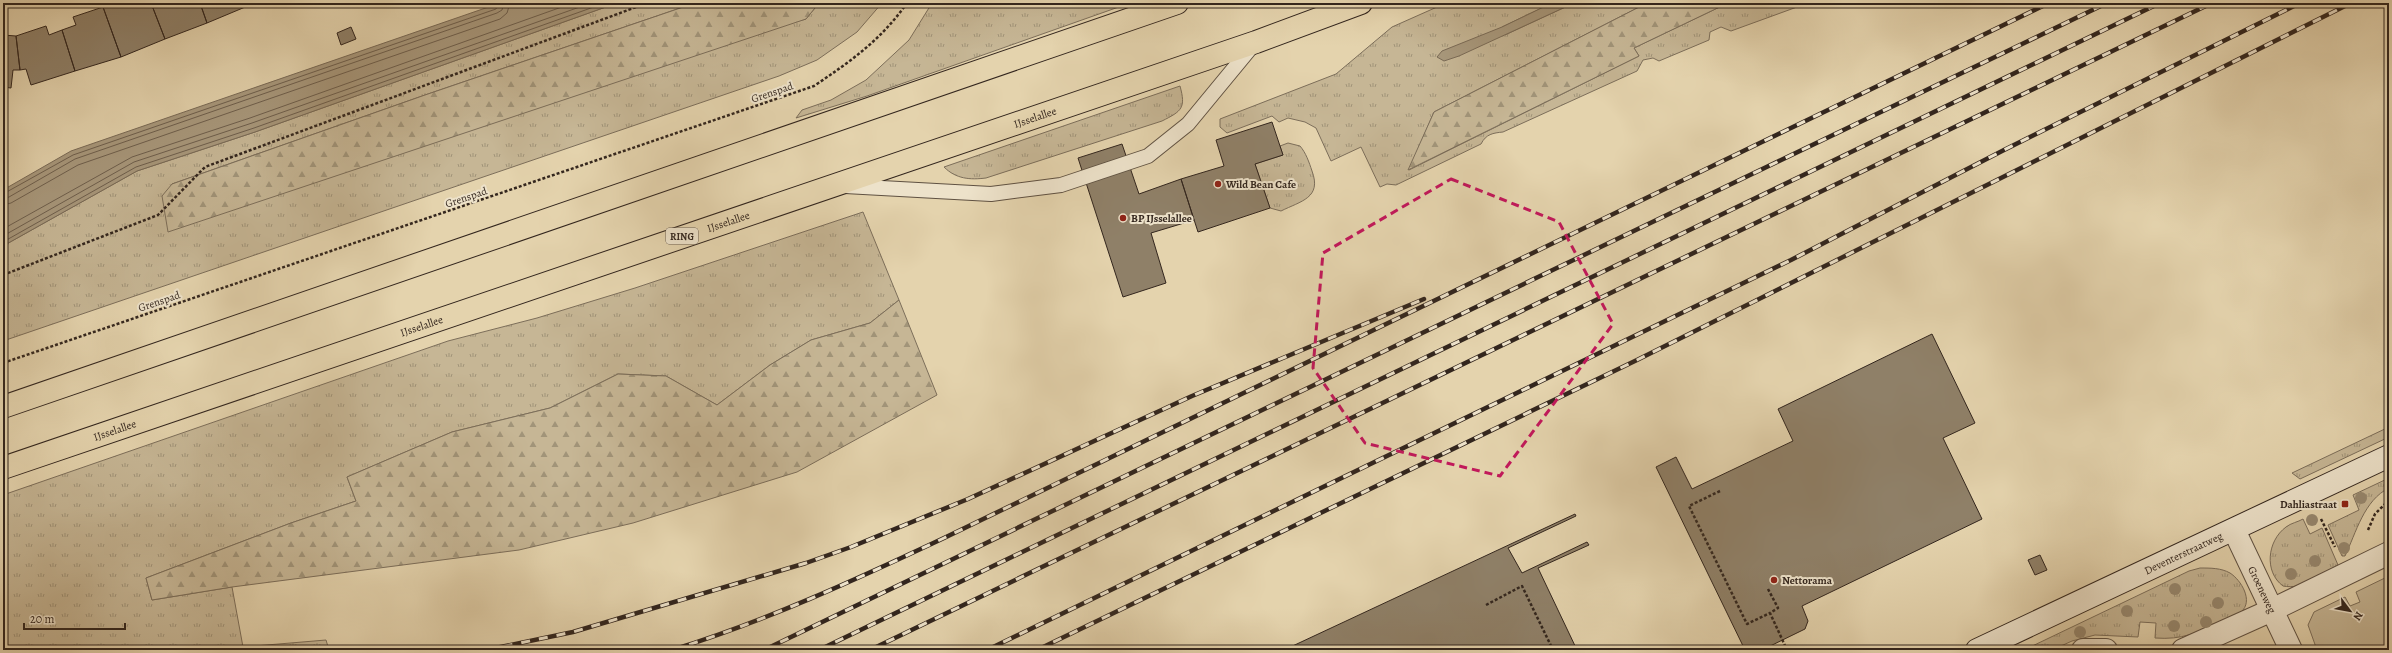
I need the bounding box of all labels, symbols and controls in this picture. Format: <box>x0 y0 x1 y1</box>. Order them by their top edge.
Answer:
street label: Grenspad <box>749 78 795 107</box>
street label: IJsselallee <box>1012 103 1059 132</box>
place label: Wild Bean Cafe <box>1225 177 1296 192</box>
marker: Wild Bean Cafe <box>1213 179 1223 189</box>
street label: Grenspad <box>443 183 489 212</box>
street label: IJsselallee <box>705 208 752 236</box>
place label: BP IJsselallee <box>1131 211 1192 226</box>
marker: BP IJsselallee <box>1118 213 1128 223</box>
road number: RING <box>666 228 698 244</box>
street label: Grenspad <box>136 287 182 316</box>
street label: IJsselallee <box>398 312 445 340</box>
street label: IJsselallee <box>92 416 138 445</box>
place label: Dahliastraat <box>2280 497 2337 512</box>
marker: Dahliastraat <box>2340 499 2350 509</box>
street label: Deventerstraatweg <box>2142 528 2226 578</box>
street label: Groeneweg <box>2244 564 2280 616</box>
place label: Nettorama <box>1782 573 1833 588</box>
marker: Nettorama <box>1769 575 1779 585</box>
north arrow <box>2330 591 2370 631</box>
scale bar <box>24 605 125 631</box>
text: N <box>2350 609 2367 623</box>
text: 20 m <box>30 611 54 627</box>

